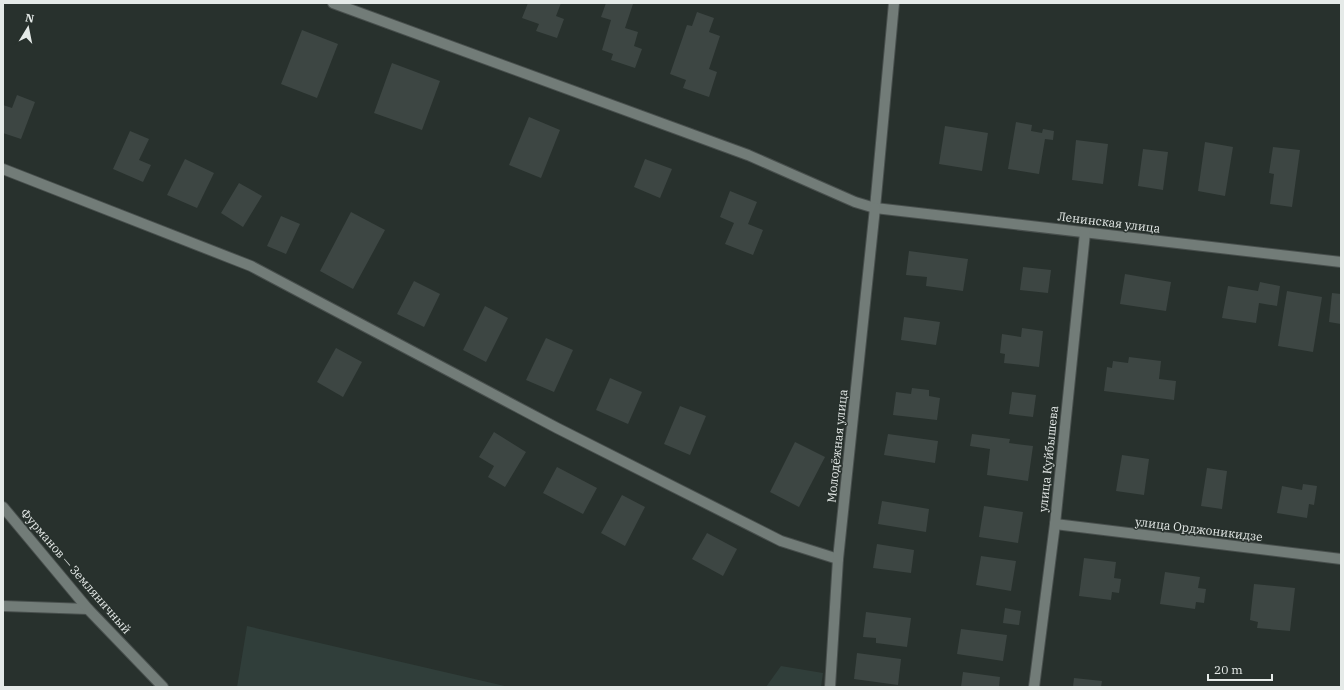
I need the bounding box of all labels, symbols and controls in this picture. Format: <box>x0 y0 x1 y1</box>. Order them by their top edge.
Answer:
north arrow <box>8 8 48 48</box>
text: N <box>24 11 36 26</box>
street label: Ленинская улица <box>1057 208 1162 236</box>
street label: Молодёжная улица <box>824 388 850 503</box>
street label: улица Куйбышева <box>1035 405 1061 513</box>
street label: Фурманов — Земляничный <box>17 505 135 637</box>
street label: улица Орджоникидзе <box>1134 514 1264 544</box>
scale bar <box>1208 656 1272 682</box>
text: 20 m <box>1214 662 1243 677</box>

